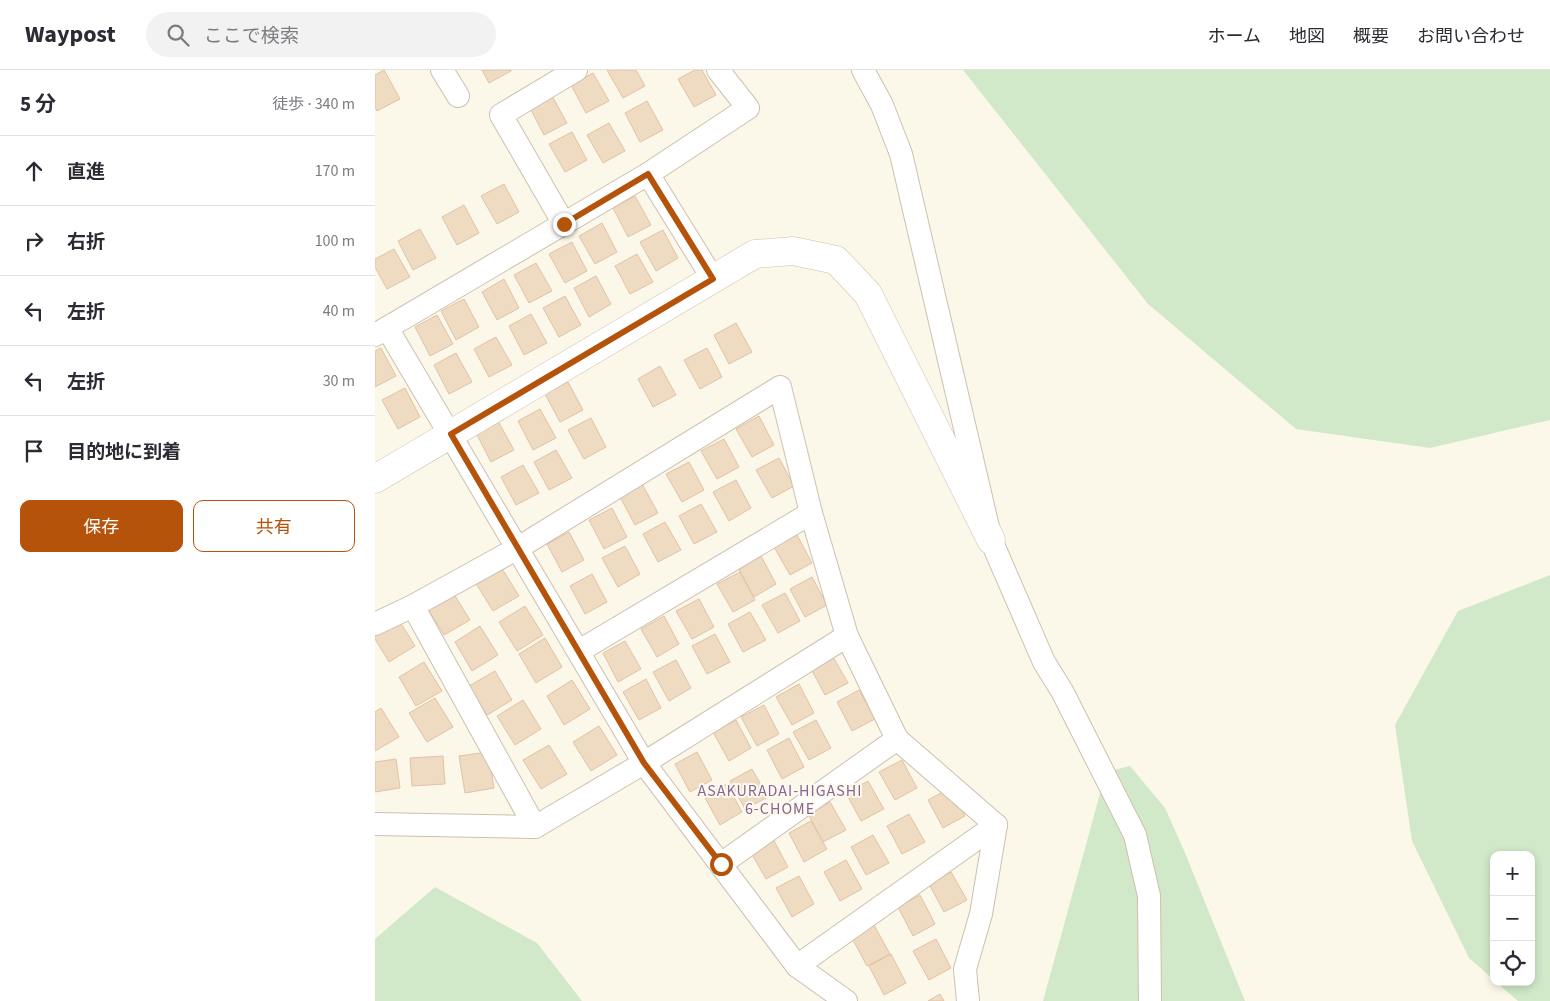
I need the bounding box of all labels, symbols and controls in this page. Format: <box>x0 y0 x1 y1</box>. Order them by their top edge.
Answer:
search box <box>146 12 496 57</box>
text: Waypost <box>25 17 116 52</box>
icon: search <box>164 21 192 49</box>
text: ここで検索 <box>204 23 299 50</box>
text: ホーム <box>1208 24 1261 49</box>
text: 地図 <box>1289 24 1325 49</box>
text: 概要 <box>1353 24 1389 49</box>
text: お問い合わせ <box>1417 24 1525 49</box>
text: 5 分 <box>20 89 56 119</box>
text: 徒歩 · 340 m <box>272 93 355 115</box>
icon: ahead <box>20 157 48 185</box>
text: 直進 <box>67 159 105 186</box>
text: 170 m <box>315 160 355 182</box>
route end <box>553 213 576 236</box>
icon: right <box>20 227 48 255</box>
text: 右折 <box>67 229 105 256</box>
text: 100 m <box>315 230 355 252</box>
icon: left <box>20 297 48 325</box>
text: 左折 <box>67 299 105 326</box>
text: 40 m <box>323 300 355 322</box>
icon: left <box>20 367 48 395</box>
text: 左折 <box>67 369 105 396</box>
text: 30 m <box>323 370 355 392</box>
icon: arrive <box>20 437 48 465</box>
text: 目的地に到着 <box>67 439 181 466</box>
button: 保存 <box>20 500 183 552</box>
button: 共有 <box>193 500 355 552</box>
district label: ASAKURADAI-HIGASHI 6-CHOME <box>698 780 862 820</box>
map controls <box>1490 851 1535 986</box>
button: + <box>1490 851 1535 896</box>
route start <box>710 853 733 876</box>
button: − <box>1490 896 1535 941</box>
button: locate <box>1490 941 1535 986</box>

